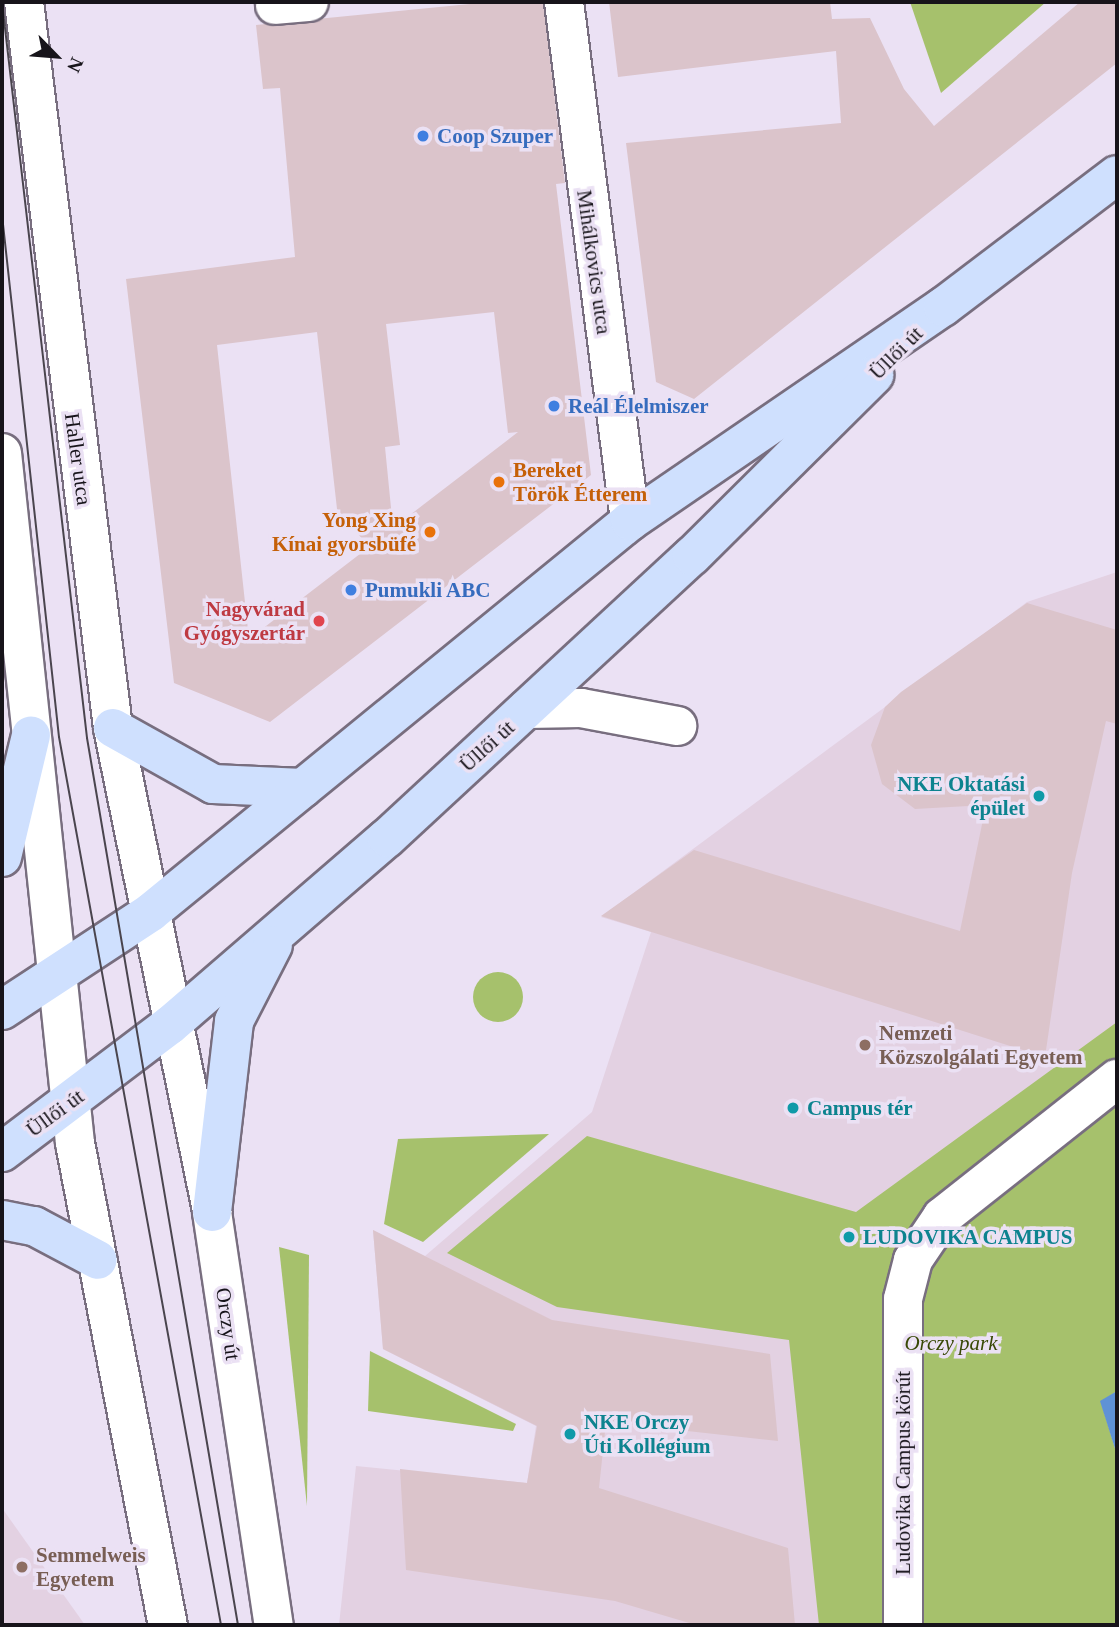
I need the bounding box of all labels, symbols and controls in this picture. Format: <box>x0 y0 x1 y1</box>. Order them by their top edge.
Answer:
north arrow <box>21 21 91 91</box>
text: N <box>63 54 88 76</box>
place label: Coop Szuper <box>437 123 553 149</box>
marker: Coop Szuper <box>415 128 431 144</box>
street label: Mihálkovics utca <box>571 188 617 336</box>
street label: Üllői út <box>864 321 928 385</box>
place label: Reál Élelmiszer <box>568 393 709 419</box>
marker: Reál Élelmiszer <box>546 398 562 414</box>
street label: Haller utca <box>59 411 97 507</box>
place label: Bereket Török Étterem <box>513 457 647 507</box>
marker: Bereket Török Étterem <box>491 474 507 490</box>
place label: Yong Xing Kínai gyorsbüfé <box>272 507 416 557</box>
marker: Yong Xing Kínai gyorsbüfé <box>422 524 438 540</box>
place label: Pumukli ABC <box>365 577 492 603</box>
marker: Pumukli ABC <box>343 582 359 598</box>
place label: Nagyvárad Gyógyszertár <box>184 596 305 646</box>
marker: Nagyvárad Gyógyszertár <box>311 613 327 629</box>
street label: Üllői út <box>455 715 519 777</box>
place label: NKE Oktatási épület <box>897 771 1025 821</box>
marker: NKE Oktatási épület <box>1031 788 1047 804</box>
place label: Nemzeti Közszolgálati Egyetem <box>879 1020 1083 1070</box>
marker: Nemzeti Közszolgálati Egyetem <box>857 1037 873 1053</box>
street label: Üllői út <box>21 1084 89 1142</box>
place label: Campus tér <box>807 1095 913 1121</box>
marker: Campus tér <box>785 1100 801 1116</box>
place label: LUDOVIKA CAMPUS <box>863 1224 1074 1250</box>
marker: LUDOVIKA CAMPUS <box>841 1229 857 1245</box>
street label: Orczy út <box>210 1286 246 1362</box>
park label: Orczy park <box>904 1330 998 1356</box>
street label: Ludovika Campus körút <box>890 1371 916 1575</box>
place label: NKE Orczy Úti Kollégium <box>584 1409 711 1459</box>
marker: NKE Orczy Úti Kollégium <box>562 1426 578 1442</box>
place label: Semmelweis Egyetem <box>36 1542 146 1592</box>
marker: Semmelweis Egyetem <box>14 1559 30 1575</box>

